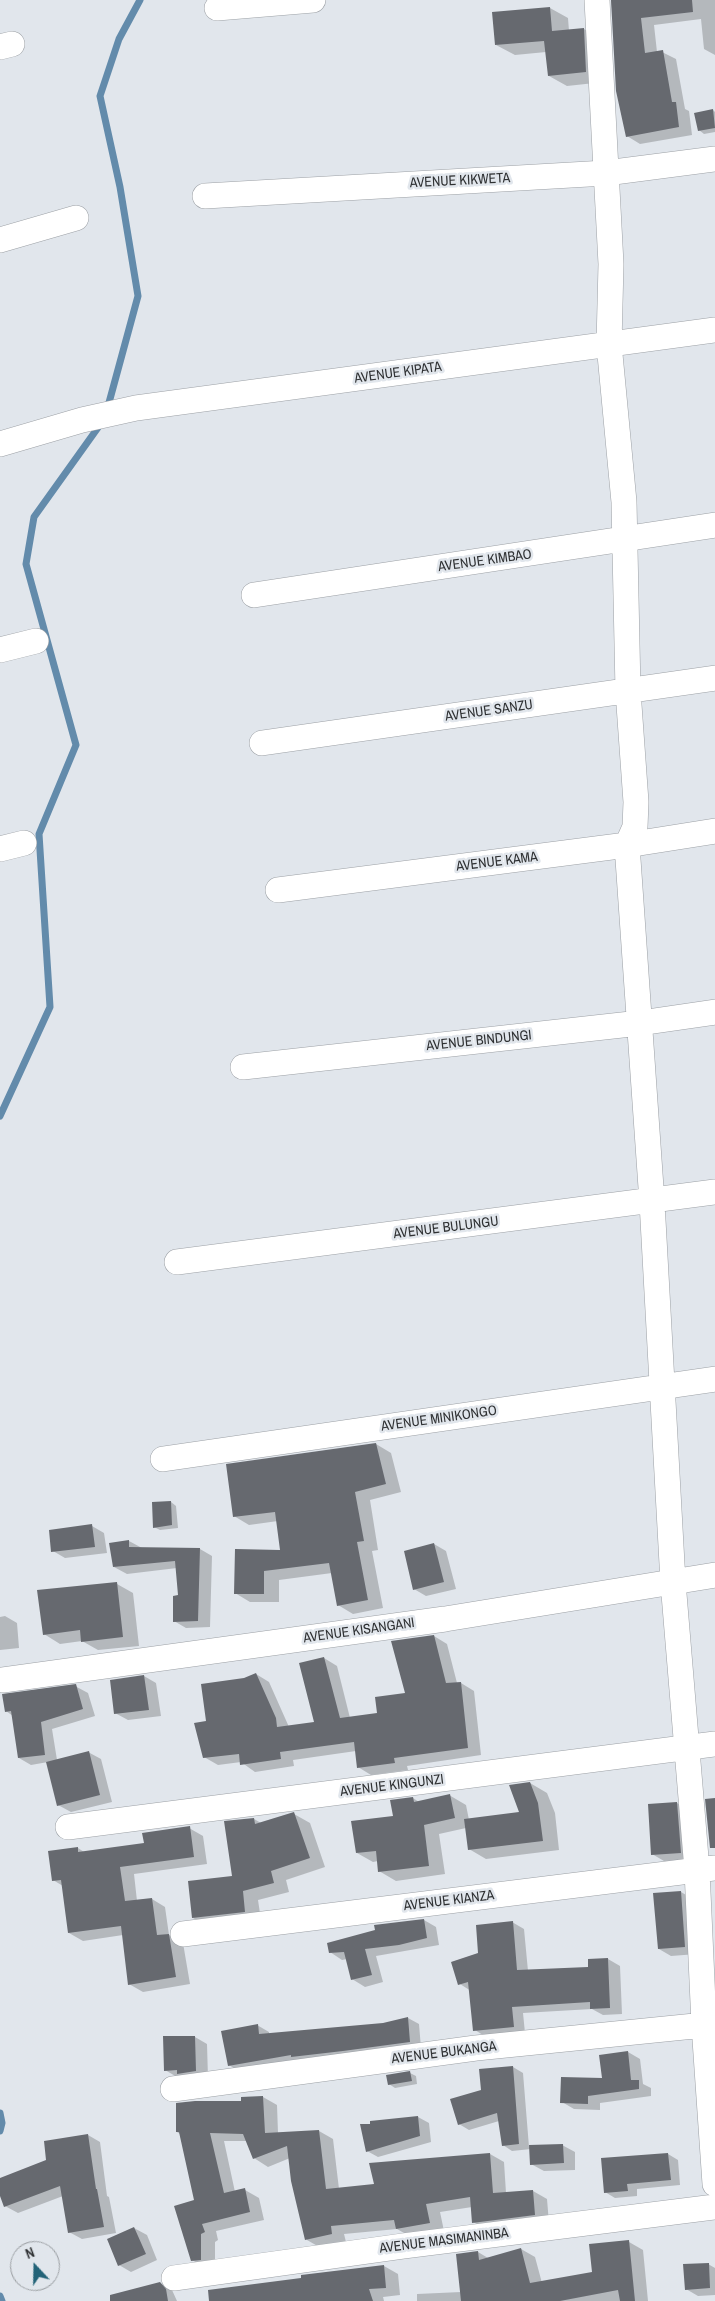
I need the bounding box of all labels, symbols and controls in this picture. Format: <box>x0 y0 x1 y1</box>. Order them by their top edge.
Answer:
street label: AVENUE KIKWETA <box>409 170 511 192</box>
street label: AVENUE KIPATA <box>353 359 443 387</box>
street label: AVENUE KIMBAO <box>437 546 533 576</box>
street label: AVENUE SANZU <box>444 697 534 725</box>
street label: AVENUE KAMA <box>455 849 539 875</box>
street label: AVENUE BINDUNGI <box>426 1027 532 1055</box>
street label: AVENUE BULUNGU <box>393 1213 499 1243</box>
street label: AVENUE MINIKONGO <box>380 1403 498 1435</box>
street label: AVENUE KISANGANI <box>302 1615 416 1647</box>
street label: AVENUE KINGUNZI <box>339 1771 445 1801</box>
street label: AVENUE KIANZA <box>403 1887 495 1915</box>
street label: AVENUE BUKANGA <box>391 2038 497 2068</box>
street label: AVENUE MASIMANINBA <box>378 2225 510 2257</box>
north arrow <box>10 2241 60 2291</box>
text: N <box>23 2243 37 2263</box>

